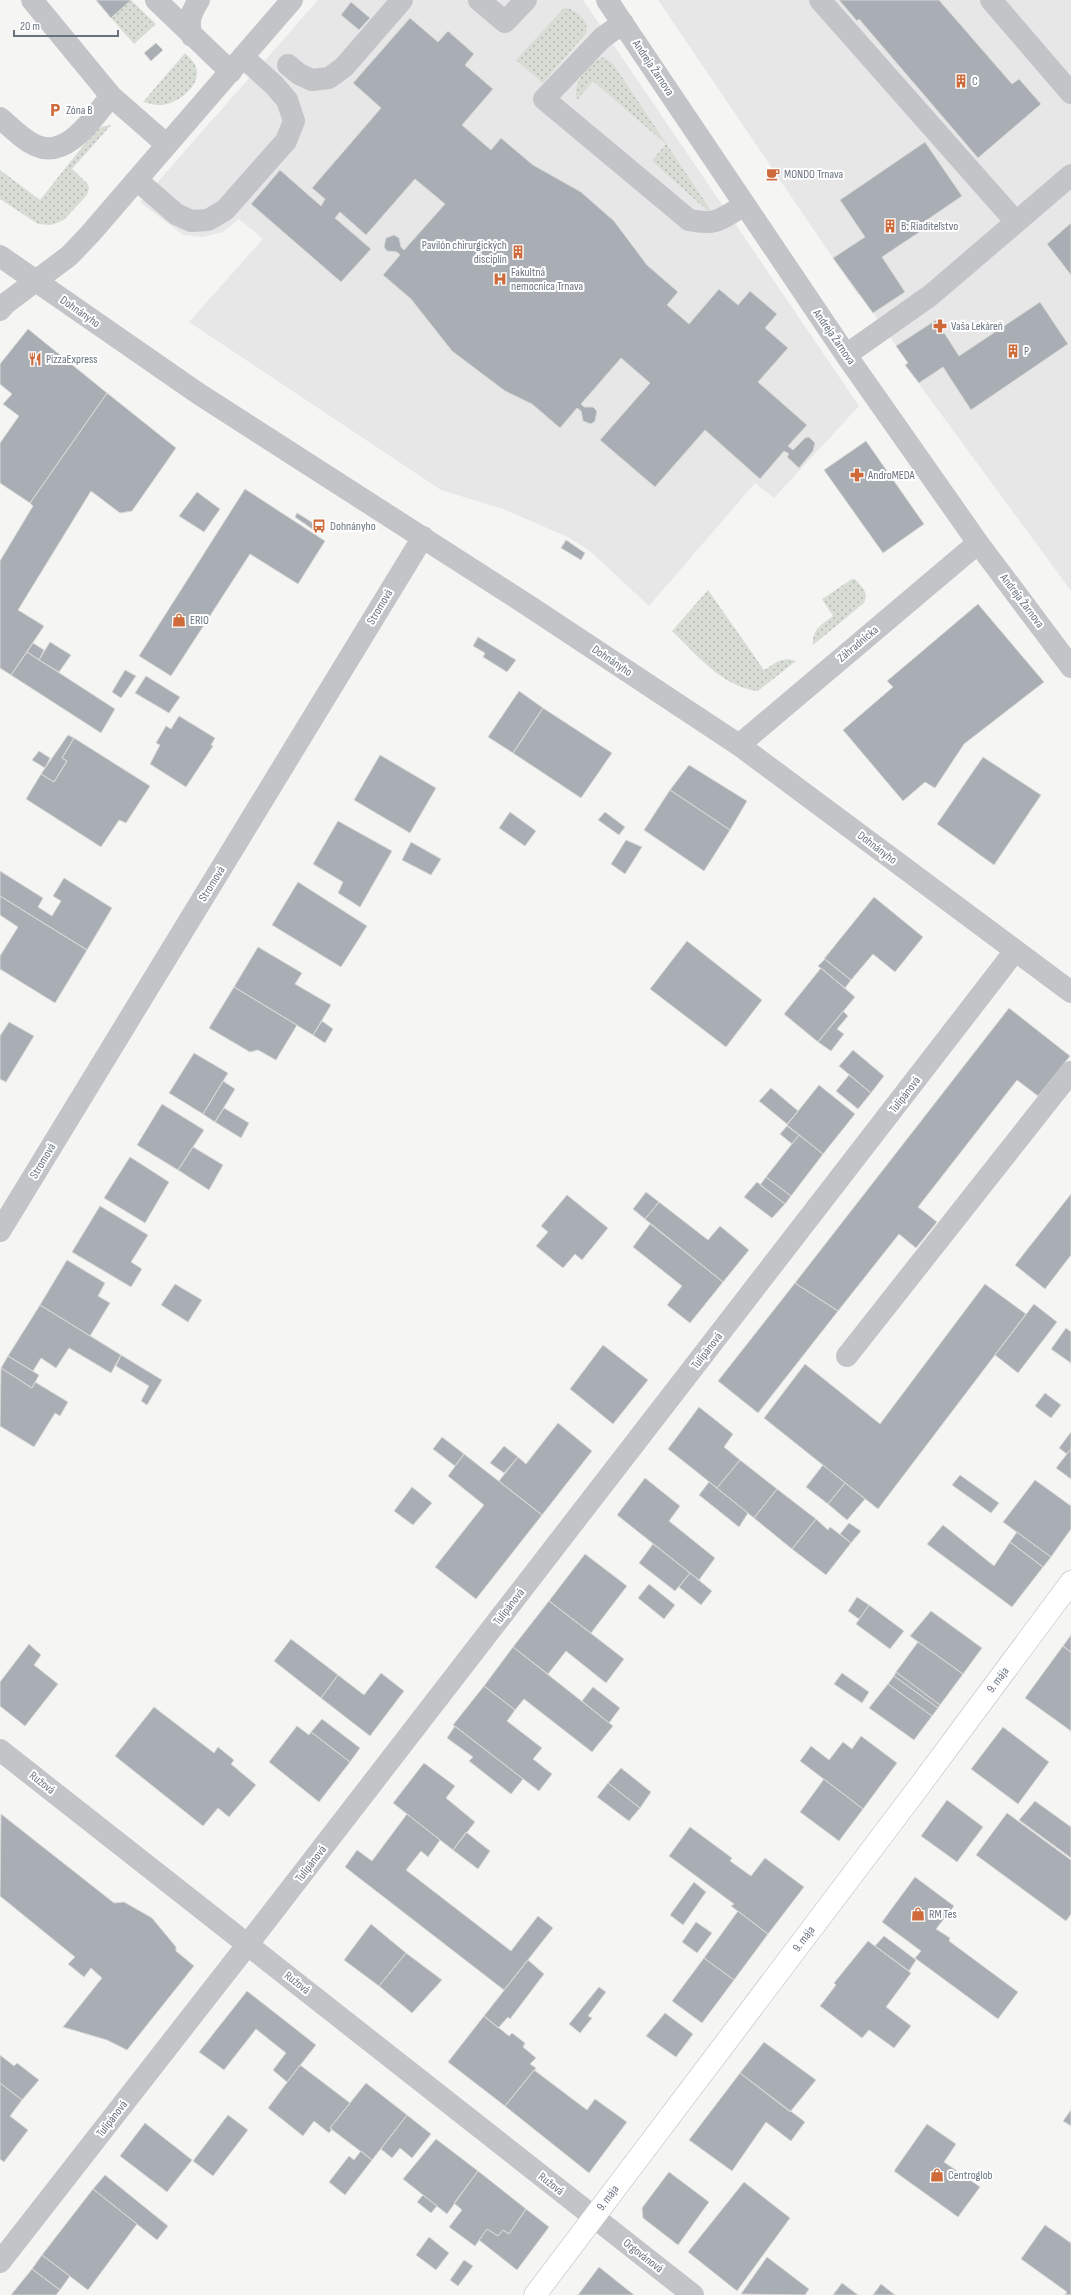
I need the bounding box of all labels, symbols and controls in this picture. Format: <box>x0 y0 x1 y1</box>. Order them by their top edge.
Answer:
scale bar <box>14 12 118 38</box>
text: 20 m <box>20 19 40 34</box>
street label: Andreja Žarnova <box>628 36 677 99</box>
building icon: C <box>953 73 969 89</box>
place label: C <box>972 74 978 89</box>
parking icon: Zóna B <box>47 102 63 118</box>
place label: Zóna B <box>66 103 93 118</box>
cafe icon: MONDO Trnava <box>765 166 781 182</box>
place label: MONDO Trnava <box>784 167 843 182</box>
building icon: B: Riaditeľstvo <box>882 218 898 234</box>
place label: B: Riaditeľstvo <box>901 219 958 234</box>
place label: Pavilón chirurgických disciplín <box>422 238 507 267</box>
building icon: Pavilón chirurgických disciplín <box>510 244 526 260</box>
place label: Fakultná nemocnica Trnava <box>511 265 583 294</box>
hospital icon: Fakultná nemocnica Trnava <box>492 271 508 287</box>
street label: Dohnányho <box>57 293 103 331</box>
street label: Andreja Žarnova <box>809 306 859 368</box>
pharmacy icon: Vaša Lekáreň <box>932 318 948 334</box>
place label: Vaša Lekáreň <box>951 319 1003 334</box>
building icon: P <box>1005 343 1021 359</box>
place label: P <box>1024 344 1029 359</box>
restaurant icon: PizzaExpress <box>27 351 43 367</box>
place label: PizzaExpress <box>46 352 98 367</box>
pharmacy icon: AndroMEDA <box>849 467 865 483</box>
place label: AndroMEDA <box>867 468 916 483</box>
bus stop icon: Dohnányho <box>311 518 327 534</box>
place label: Dohnányho <box>330 519 376 534</box>
street label: Andreja Žarnova <box>996 570 1048 631</box>
street label: Stromová <box>364 586 397 627</box>
shop icon: ERIO <box>171 612 187 628</box>
place label: ERIO <box>190 613 209 628</box>
street label: Záhradnícka <box>834 622 882 665</box>
street label: Dohnányho <box>589 642 635 680</box>
street label: Dohnányho <box>854 828 900 868</box>
street label: Stromová <box>195 863 229 904</box>
street label: Tulipánová <box>886 1073 924 1116</box>
street label: Stromová <box>27 1140 60 1181</box>
street label: Tulipánová <box>688 1329 726 1372</box>
street label: Tulipánová <box>490 1585 528 1628</box>
street label: 9. mája <box>983 1664 1013 1696</box>
street label: Ružová <box>26 1768 58 1798</box>
street label: Tulipánová <box>292 1842 330 1885</box>
shop icon: RM Tes <box>910 1906 926 1922</box>
place label: RM Tes <box>929 1907 957 1922</box>
street label: 9. mája <box>789 1923 819 1955</box>
street label: Ružová <box>281 1968 313 1998</box>
street label: Tulipánová <box>93 2097 131 2140</box>
shop icon: Centroglob <box>929 2167 945 2183</box>
place label: Centroglob <box>948 2168 993 2183</box>
street label: Ružová <box>535 2169 567 2199</box>
street label: 9. mája <box>593 2182 623 2214</box>
street label: Orgovánová <box>620 2236 666 2277</box>

